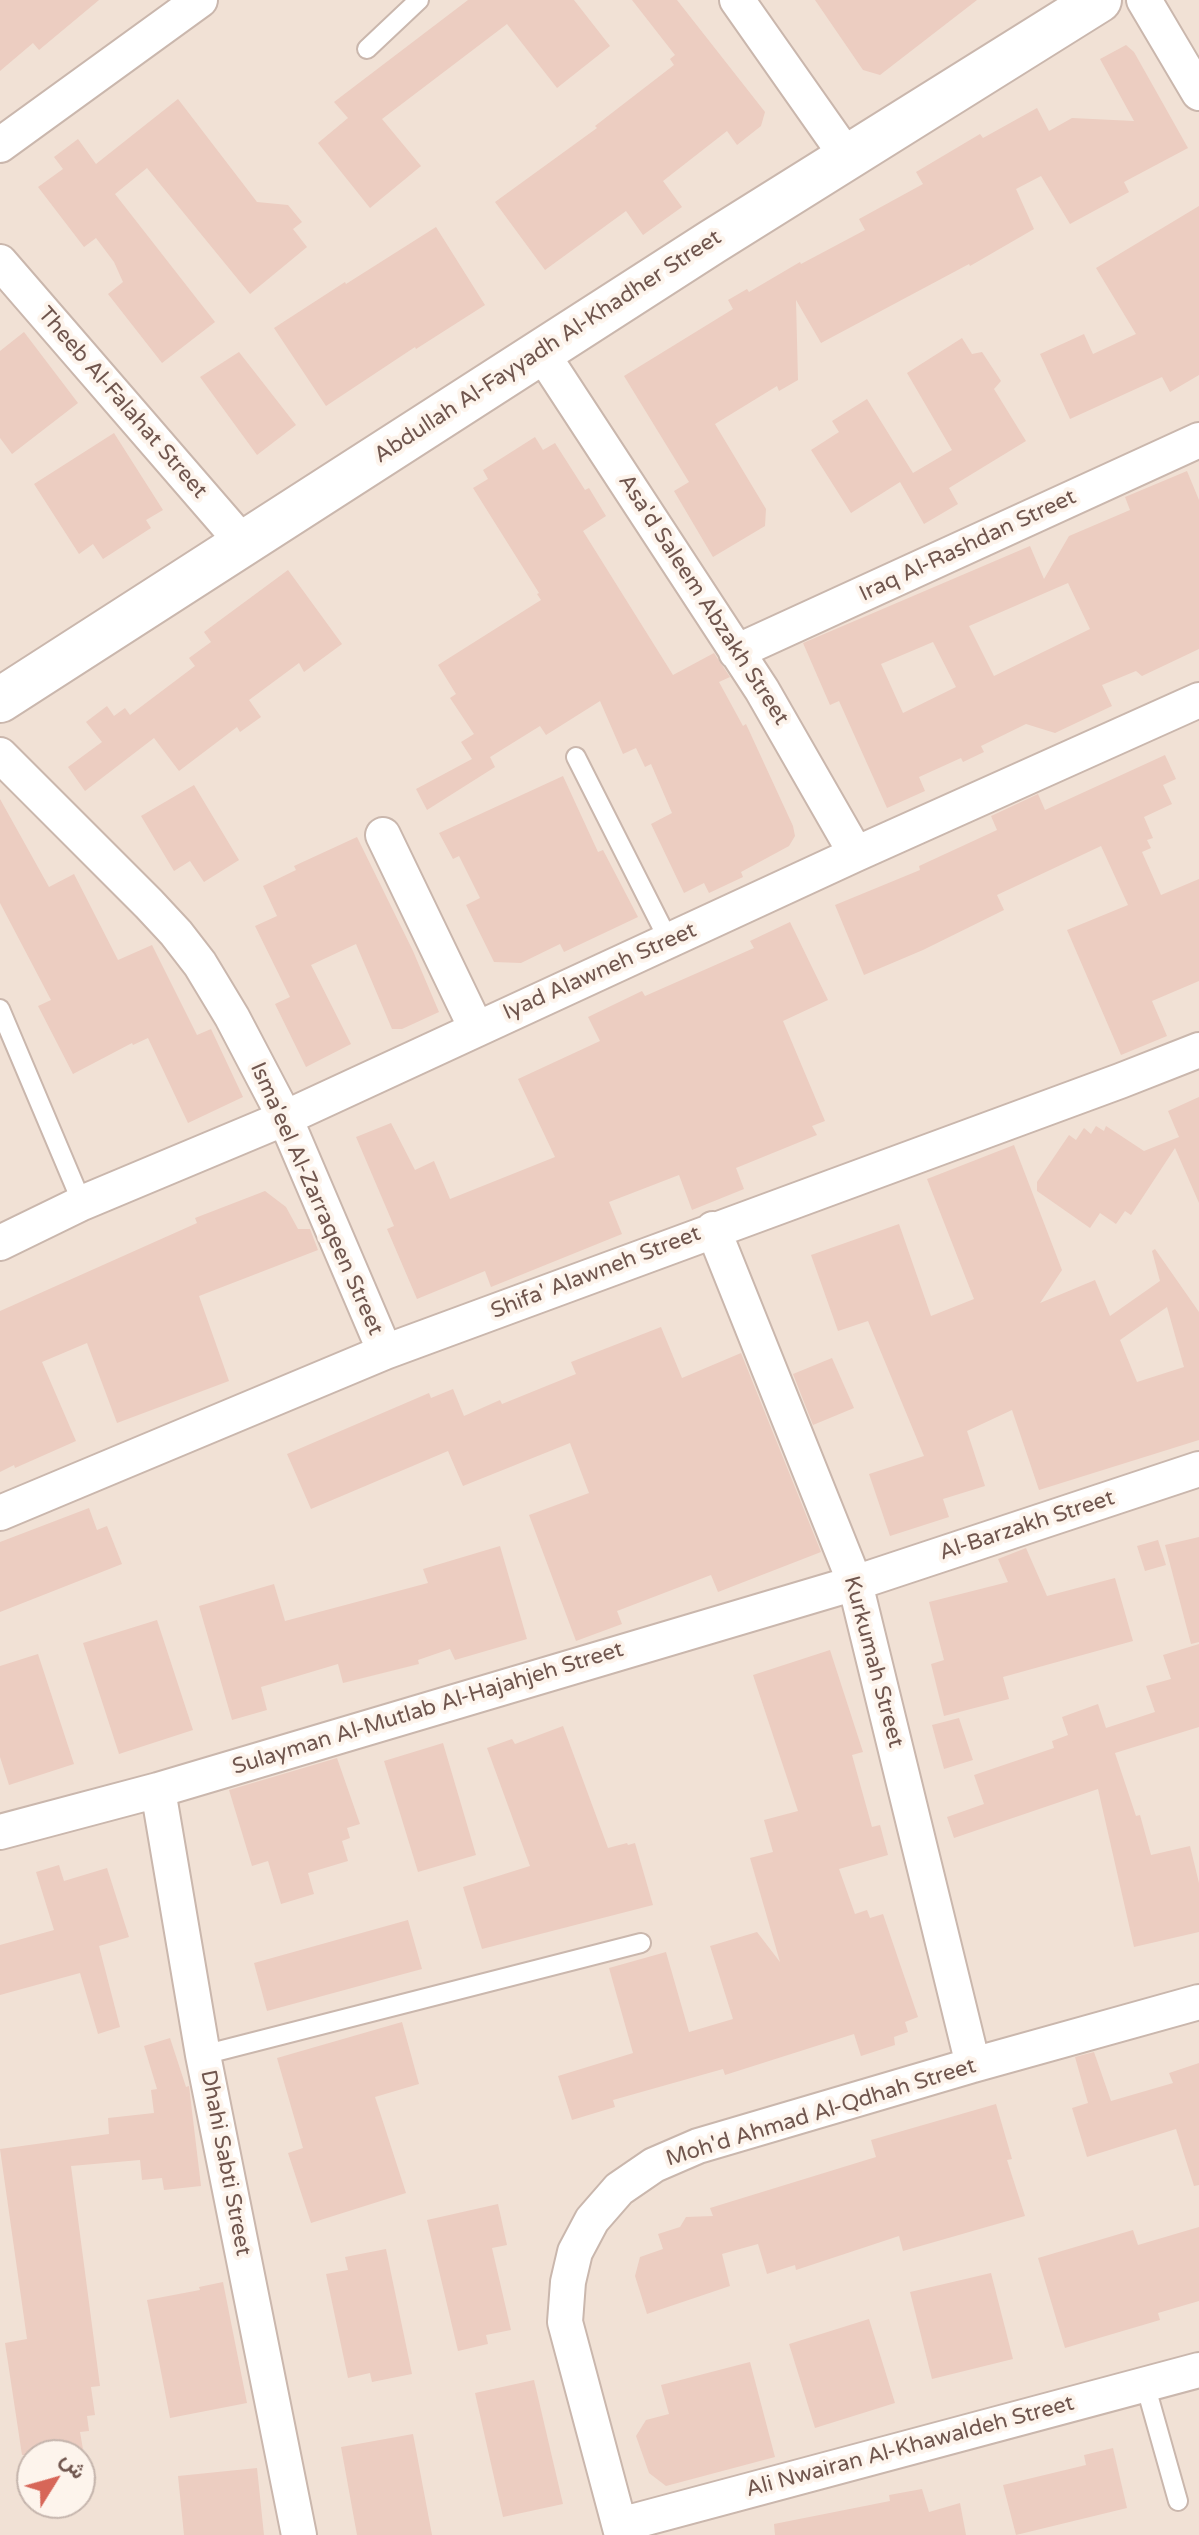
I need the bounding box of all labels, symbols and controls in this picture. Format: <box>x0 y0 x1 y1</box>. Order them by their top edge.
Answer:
street label: Abdullah Al-Fayyadh Al-Khadher Street <box>369 225 727 469</box>
street label: Theeb Al-Falahat Street <box>32 302 212 504</box>
street label: Asa'd Saleem Abzakh Street <box>612 470 794 730</box>
street label: Iraq Al-Rashdan Street <box>855 484 1081 608</box>
street label: Iyad Alawneh Street <box>499 917 701 1027</box>
street label: Isma'eel Al-Zarraqeen Street <box>244 1058 388 1340</box>
street label: Shifa' Alawneh Street <box>487 1221 705 1325</box>
street label: Al-Barzakh Street <box>936 1485 1118 1567</box>
street label: Kurkumah Street <box>837 1573 909 1751</box>
street label: Sulayman Al-Mutlab Al-Hajahjeh Street <box>229 1637 627 1781</box>
street label: Moh'd Ahmad Al-Qdhah Street <box>663 2053 979 2173</box>
street label: Dhahi Sabti Street <box>194 2068 256 2258</box>
street label: Ali Nwairan Al-Khawaldeh Street <box>743 2390 1077 2504</box>
north arrow <box>16 2439 96 2519</box>
text: ش <box>55 2447 92 2484</box>

